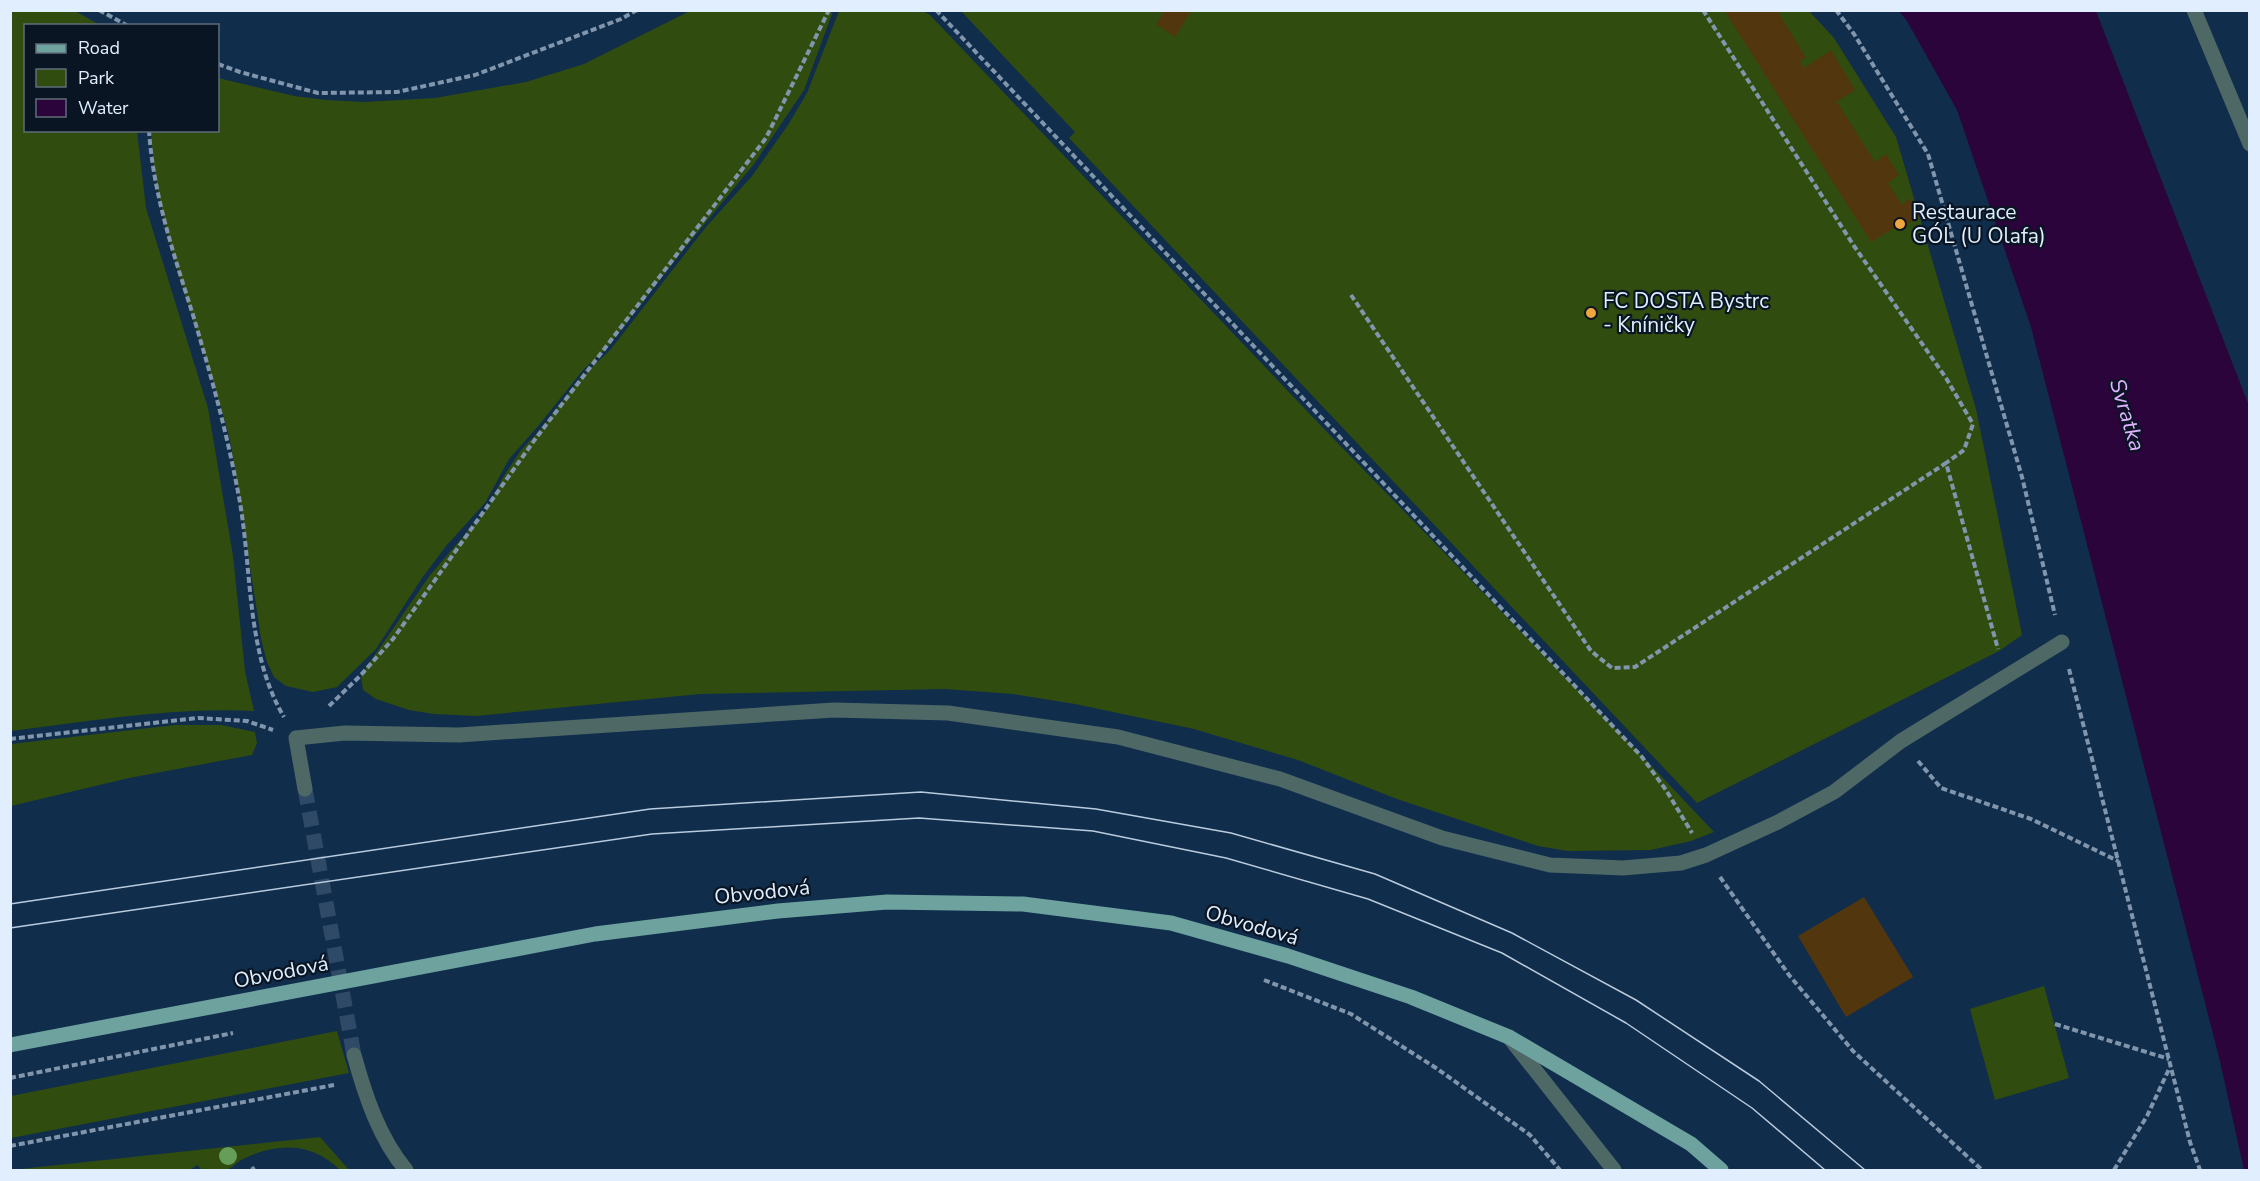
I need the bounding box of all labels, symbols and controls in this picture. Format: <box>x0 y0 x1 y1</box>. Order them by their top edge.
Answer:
legend <box>24 24 219 132</box>
text: Road <box>78 36 120 60</box>
text: Park <box>78 66 115 90</box>
text: Water <box>78 96 129 120</box>
place label: Restaurace GÓL (U Olafa) <box>1912 198 2046 250</box>
marker: Restaurace GÓL (U Olafa) <box>1893 217 1907 231</box>
place label: FC DOSTA Bystrc - Kníničky <box>1603 287 1769 339</box>
marker: FC DOSTA Bystrc - Kníničky <box>1584 306 1598 320</box>
water label: Svratka <box>2102 375 2152 455</box>
street label: Obvodová <box>713 873 811 911</box>
street label: Obvodová <box>1202 898 1302 952</box>
street label: Obvodová <box>231 949 331 995</box>

